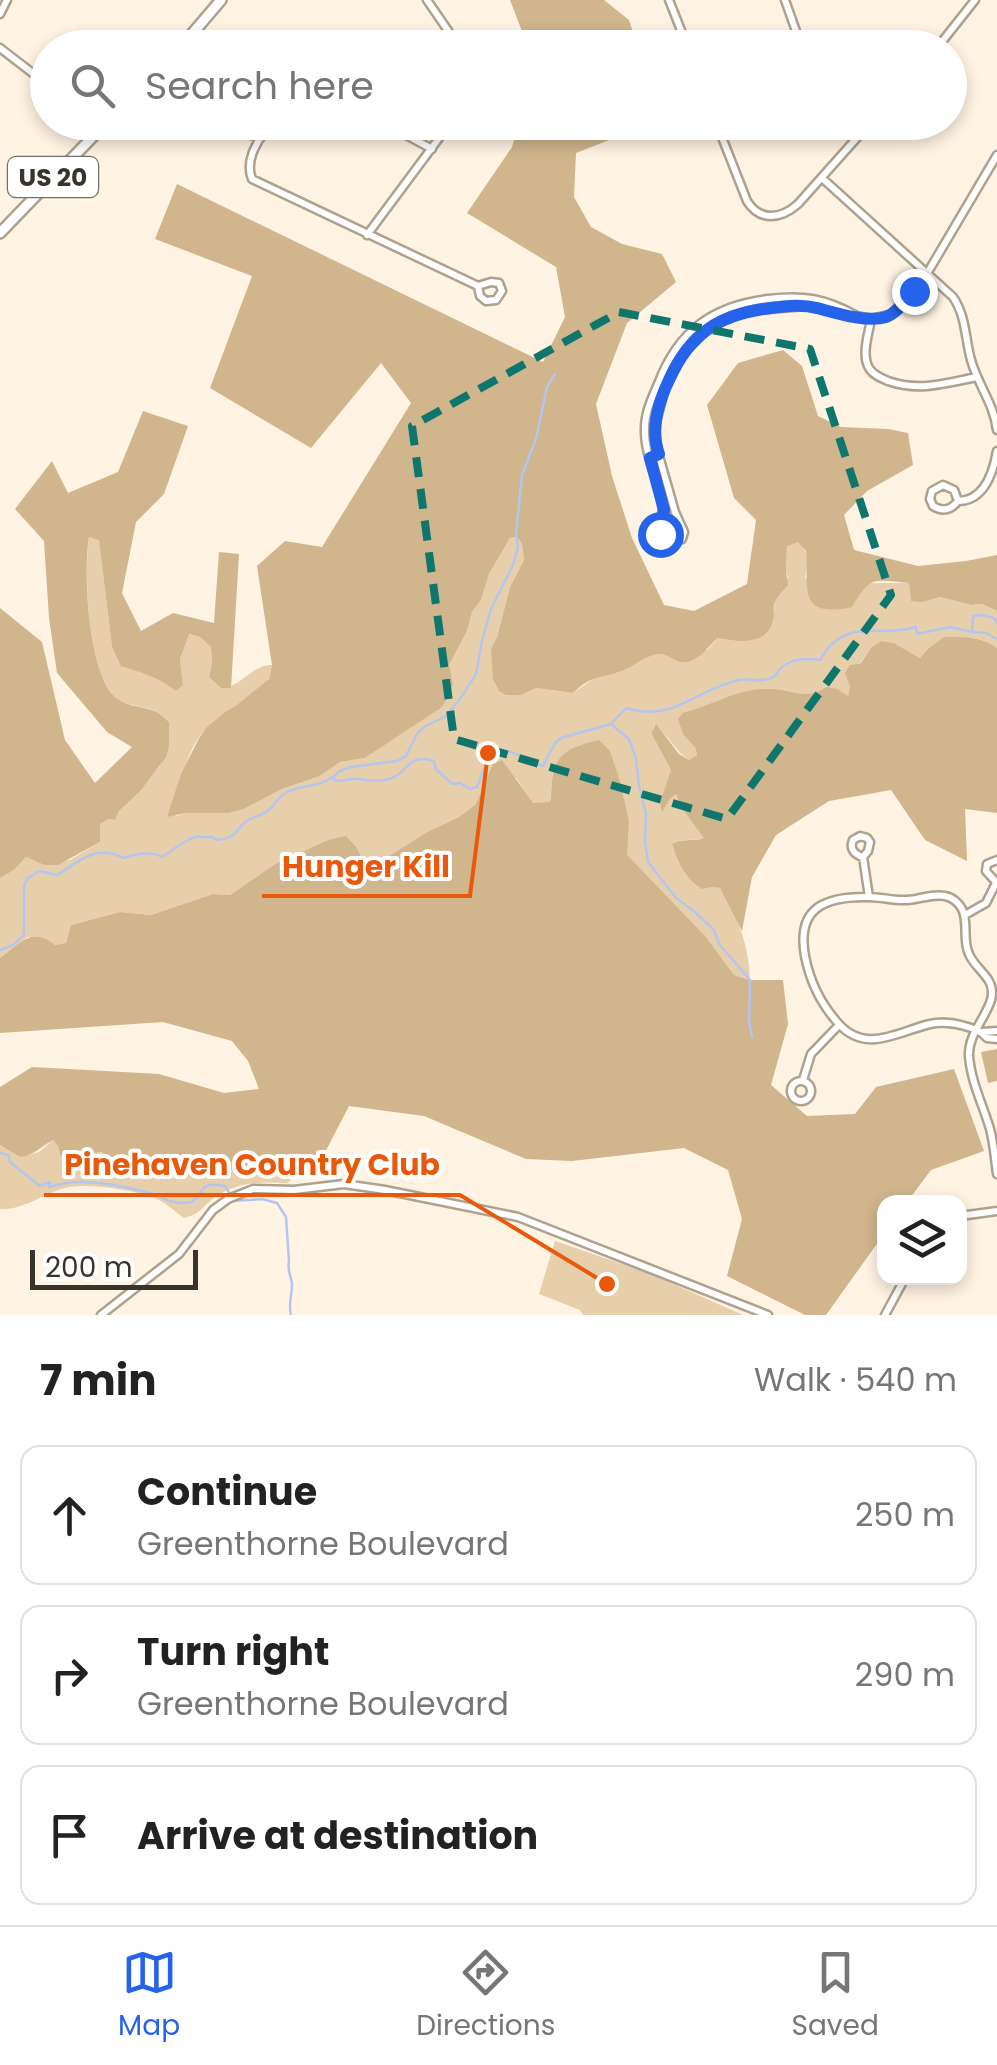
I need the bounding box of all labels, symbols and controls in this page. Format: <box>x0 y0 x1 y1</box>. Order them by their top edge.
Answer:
search box <box>30 30 967 140</box>
icon: search <box>65 58 120 113</box>
text: Search here <box>145 59 374 112</box>
road number: US 20 <box>8 157 98 197</box>
route end <box>892 269 938 315</box>
route start <box>638 512 684 558</box>
callout: Hunger Kill <box>262 836 470 896</box>
text: Hunger Kill <box>282 845 450 888</box>
callout: Pinehaven Country Club <box>44 1135 460 1195</box>
text: Pinehaven Country Club <box>64 1143 440 1186</box>
map controls <box>877 1195 967 1285</box>
button: layers <box>877 1195 967 1285</box>
scale bar <box>30 1245 198 1290</box>
text: 200 m <box>45 1248 133 1287</box>
text: 7 min <box>40 1351 157 1410</box>
text: Walk · 540 m <box>754 1357 957 1402</box>
text: Continue <box>137 1465 317 1518</box>
icon: ahead <box>42 1488 97 1543</box>
text: 250 m <box>855 1492 955 1537</box>
text: Greenthorne Boulevard <box>137 1521 509 1566</box>
text: Turn right <box>137 1625 329 1678</box>
icon: right <box>42 1648 97 1703</box>
text: 290 m <box>855 1652 955 1697</box>
text: Greenthorne Boulevard <box>137 1681 509 1726</box>
icon: arrive <box>42 1808 97 1863</box>
text: Arrive at destination <box>137 1809 538 1862</box>
tab: Map <box>118 1945 180 2047</box>
tab: Directions <box>416 1945 555 2047</box>
tab: Saved <box>792 1945 879 2047</box>

